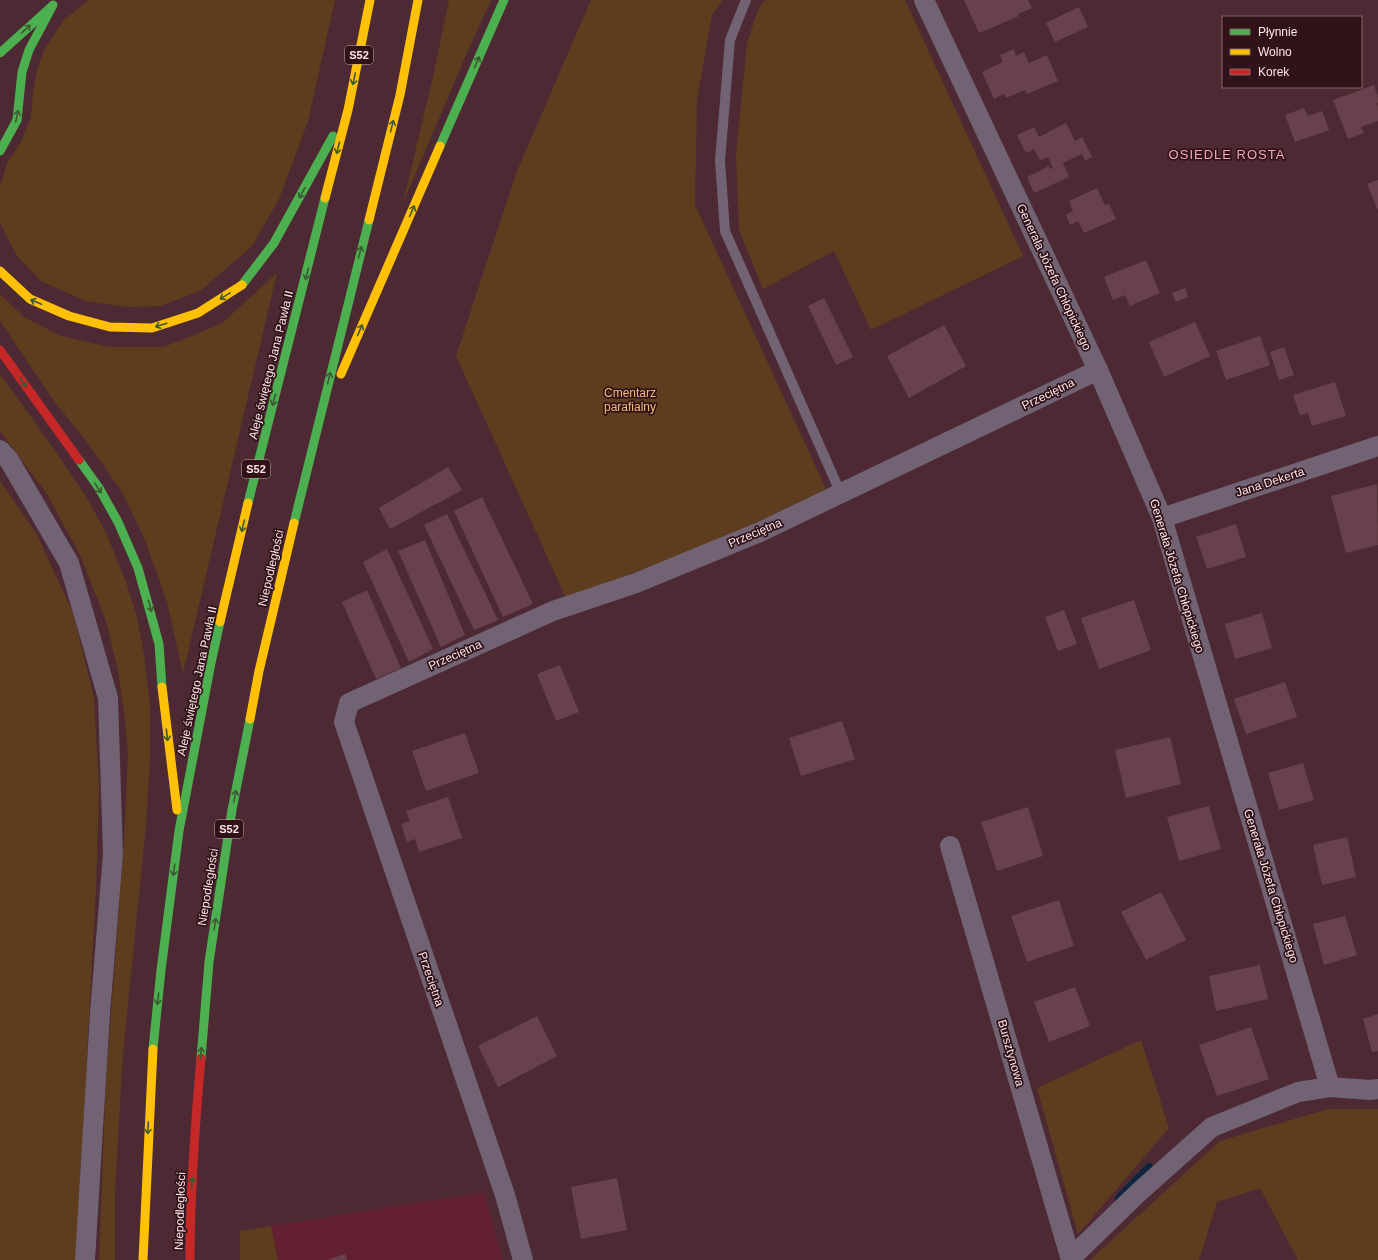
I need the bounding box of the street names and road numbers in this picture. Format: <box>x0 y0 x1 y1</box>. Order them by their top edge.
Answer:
road number: S52 <box>345 46 373 64</box>
street label: Generała Józefa Chłopickiego <box>1014 201 1094 353</box>
street label: Aleje świętego Jana Pawła II <box>246 289 296 441</box>
street label: Przeciętna <box>1019 375 1077 413</box>
road number: S52 <box>242 460 270 478</box>
street label: Jana Dekerta <box>1234 464 1306 500</box>
street label: Generała Józefa Chłopickiego <box>1147 497 1207 655</box>
street label: Przeciętna <box>726 515 784 551</box>
street label: Niepodległości <box>255 528 287 608</box>
street label: Aleje świętego Jana Pawła II <box>174 605 220 757</box>
street label: Przeciętna <box>426 637 484 673</box>
street label: Generała Józefa Chłopickiego <box>1241 807 1301 965</box>
road number: S52 <box>215 820 243 838</box>
street label: Niepodległości <box>195 847 221 927</box>
street label: Przeciętna <box>415 950 447 1008</box>
street label: Bursztynowa <box>995 1018 1027 1088</box>
street label: Niepodległości <box>172 1172 188 1250</box>

